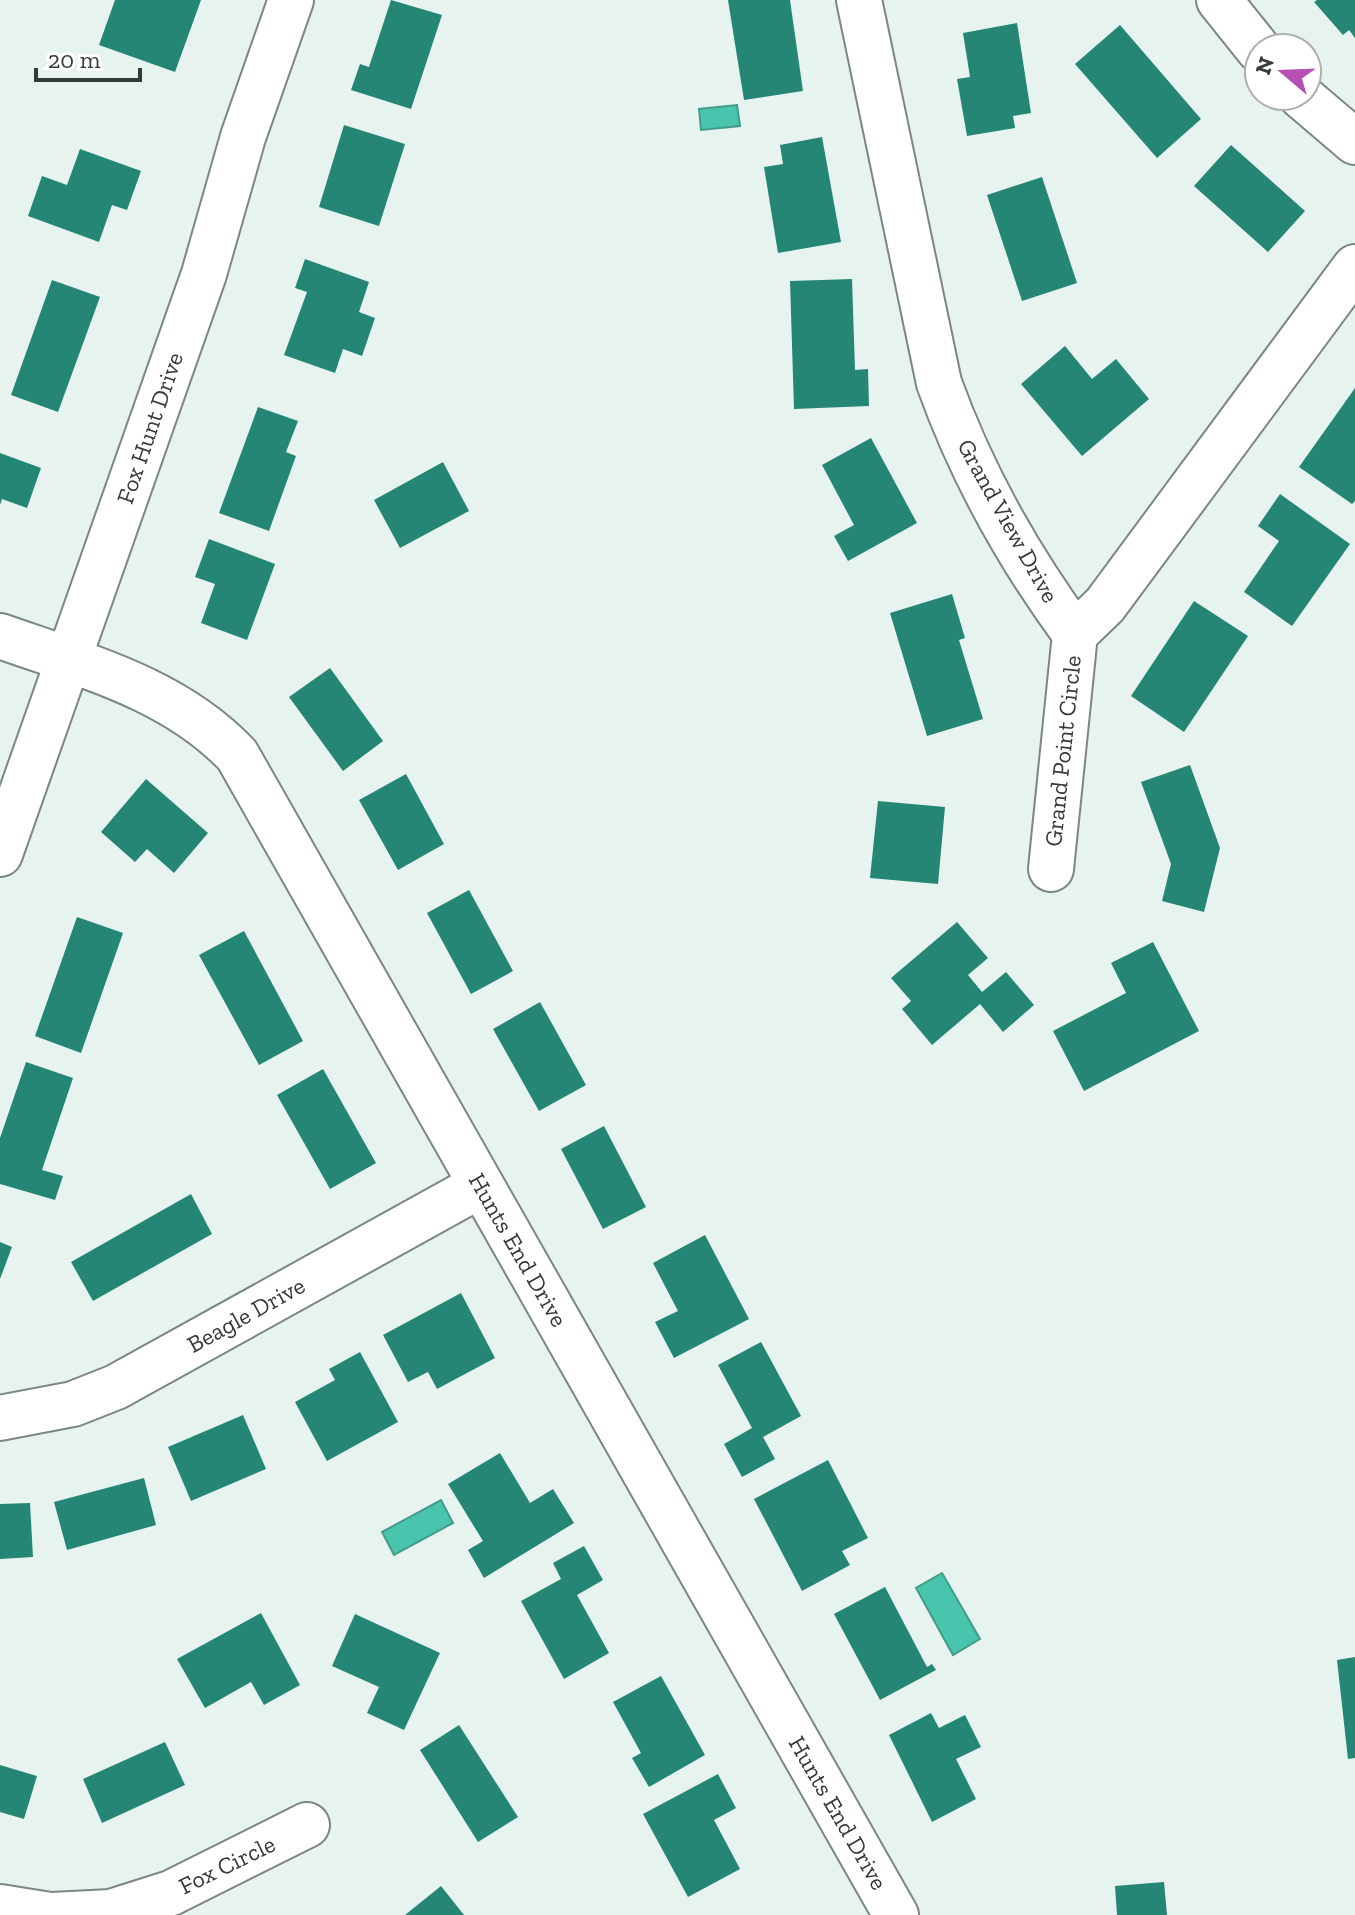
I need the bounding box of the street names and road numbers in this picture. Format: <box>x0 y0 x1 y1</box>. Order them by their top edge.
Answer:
street label: Fox Hunt Drive <box>110 348 189 507</box>
street label: Grand View Drive <box>952 434 1065 608</box>
street label: Grand Point Circle <box>1038 654 1087 848</box>
street label: Hunts End Drive <box>463 1168 574 1332</box>
street label: Beagle Drive <box>182 1270 310 1359</box>
street label: Hunts End Drive <box>783 1731 894 1895</box>
street label: Fox Circle <box>174 1829 280 1900</box>

